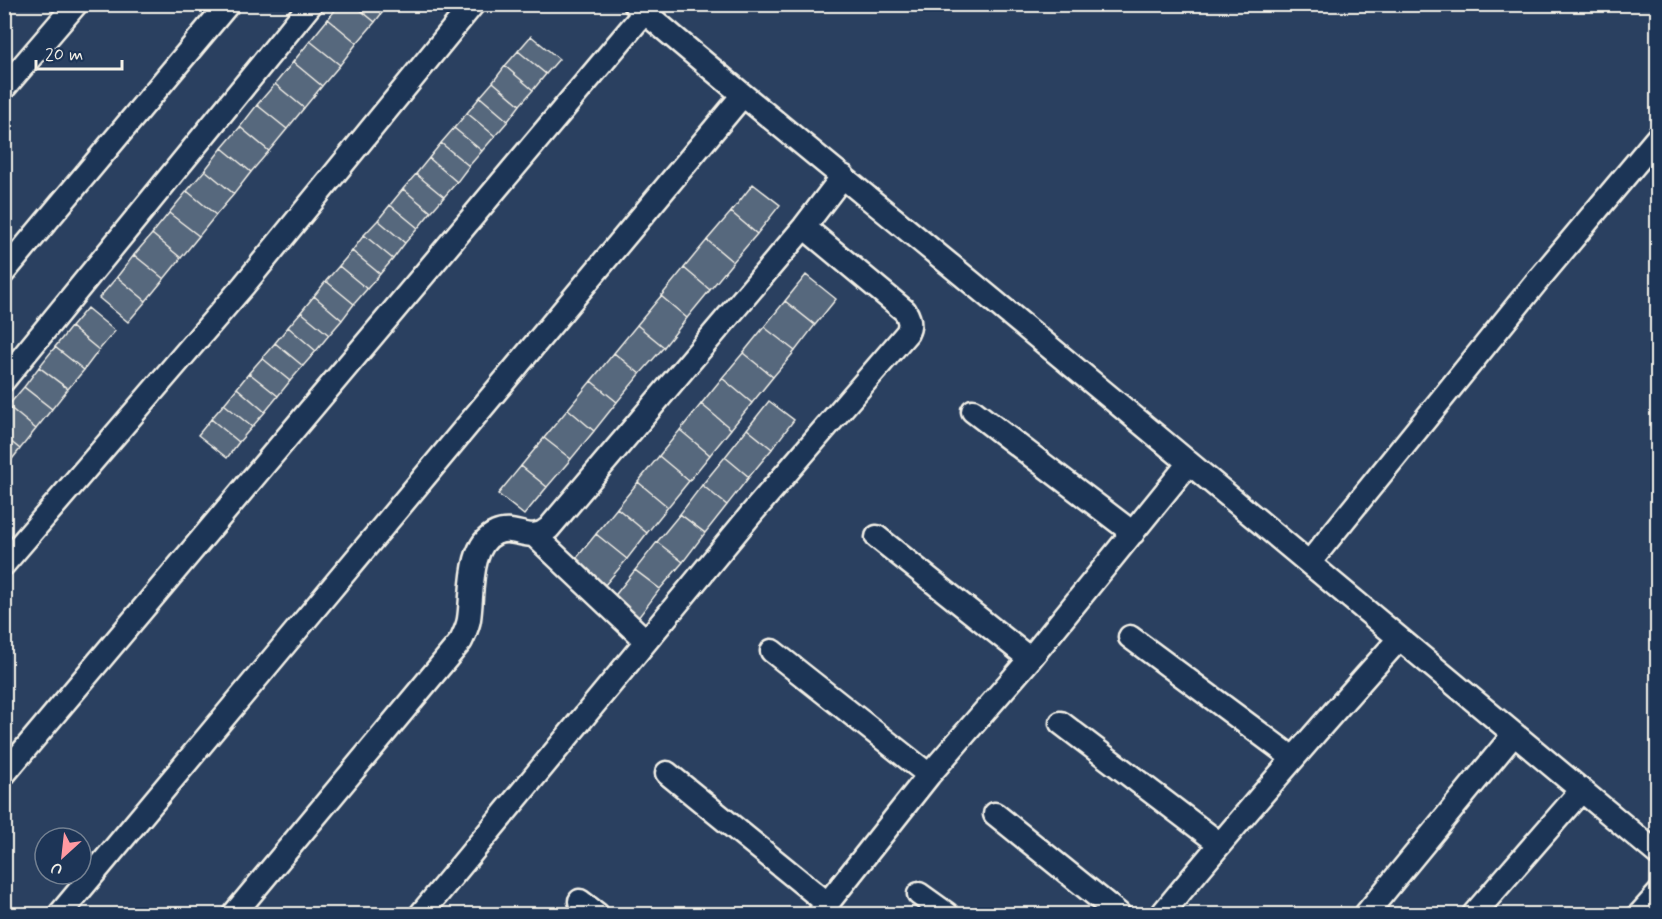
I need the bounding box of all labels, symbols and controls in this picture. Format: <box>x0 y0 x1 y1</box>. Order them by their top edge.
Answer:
scale bar <box>36 33 122 71</box>
text: 20 m <box>45 43 83 67</box>
north arrow <box>33 826 93 886</box>
text: U <box>47 856 66 880</box>

